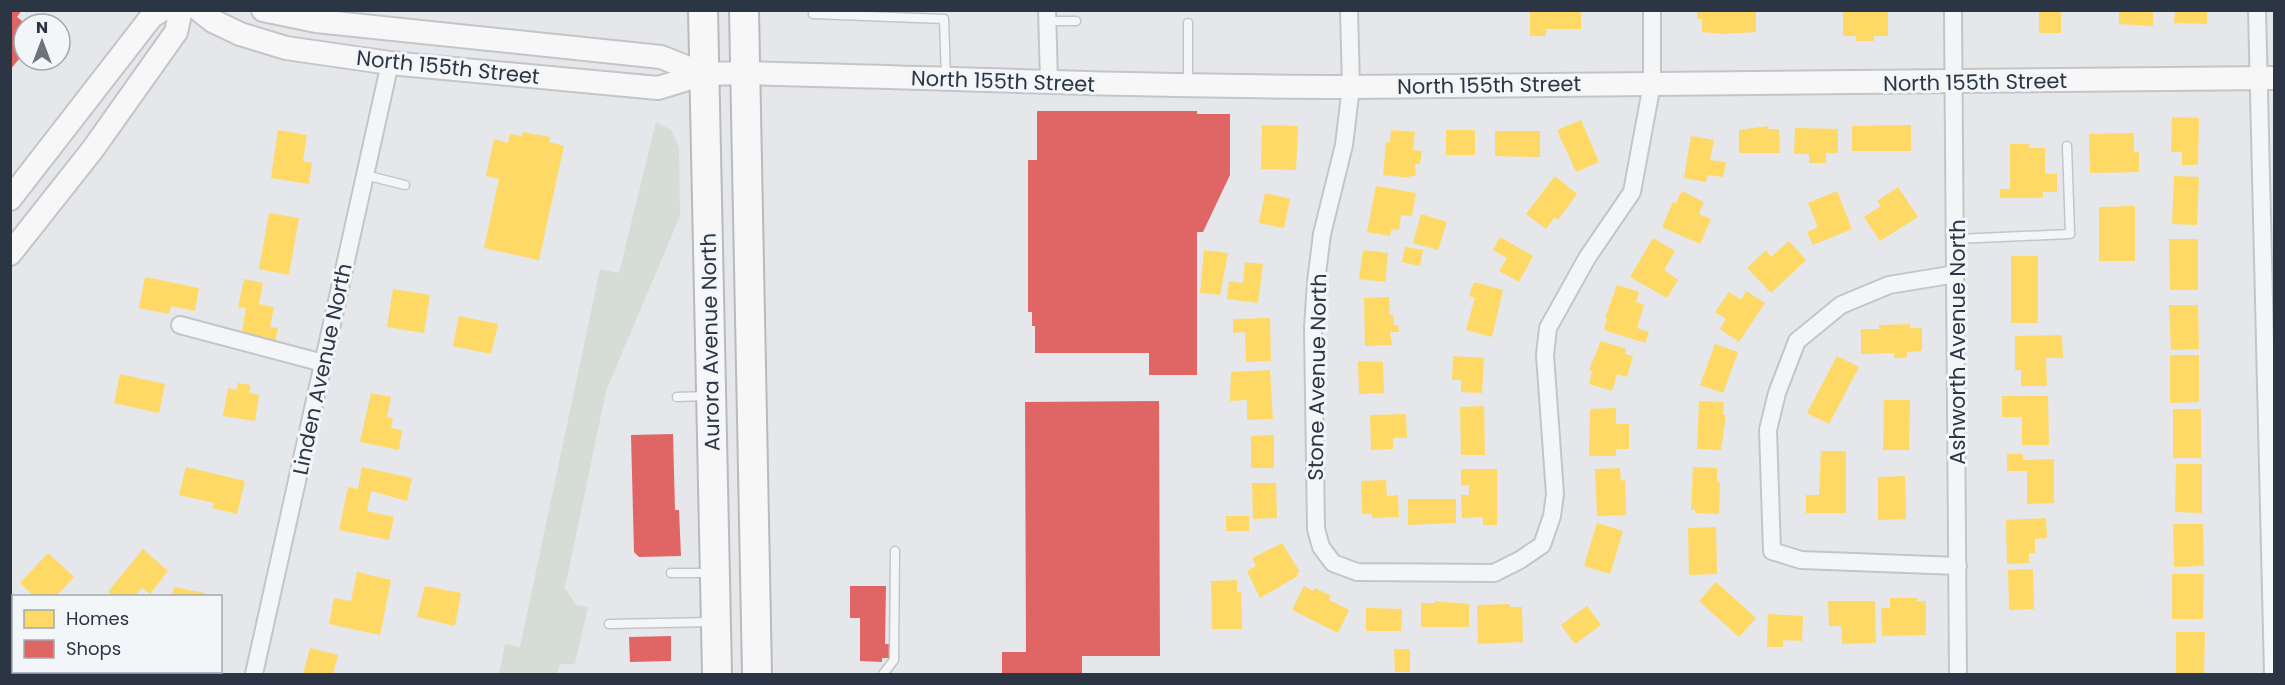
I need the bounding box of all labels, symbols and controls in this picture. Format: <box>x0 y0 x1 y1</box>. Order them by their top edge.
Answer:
north arrow <box>12 12 72 72</box>
text: N <box>36 16 48 39</box>
street label: North 155th Street <box>355 43 541 91</box>
street label: North 155th Street <box>911 63 1095 99</box>
street label: North 155th Street <box>1883 66 2067 98</box>
street label: North 155th Street <box>1397 69 1581 101</box>
street label: Ashworth Avenue North <box>1943 219 1972 465</box>
street label: Aurora Avenue North <box>694 233 726 451</box>
street label: Linden Avenue North <box>285 261 359 477</box>
street label: Stone Avenue North <box>1301 273 1333 481</box>
legend <box>12 595 222 673</box>
text: Homes <box>66 606 129 631</box>
text: Shops <box>66 636 121 661</box>

